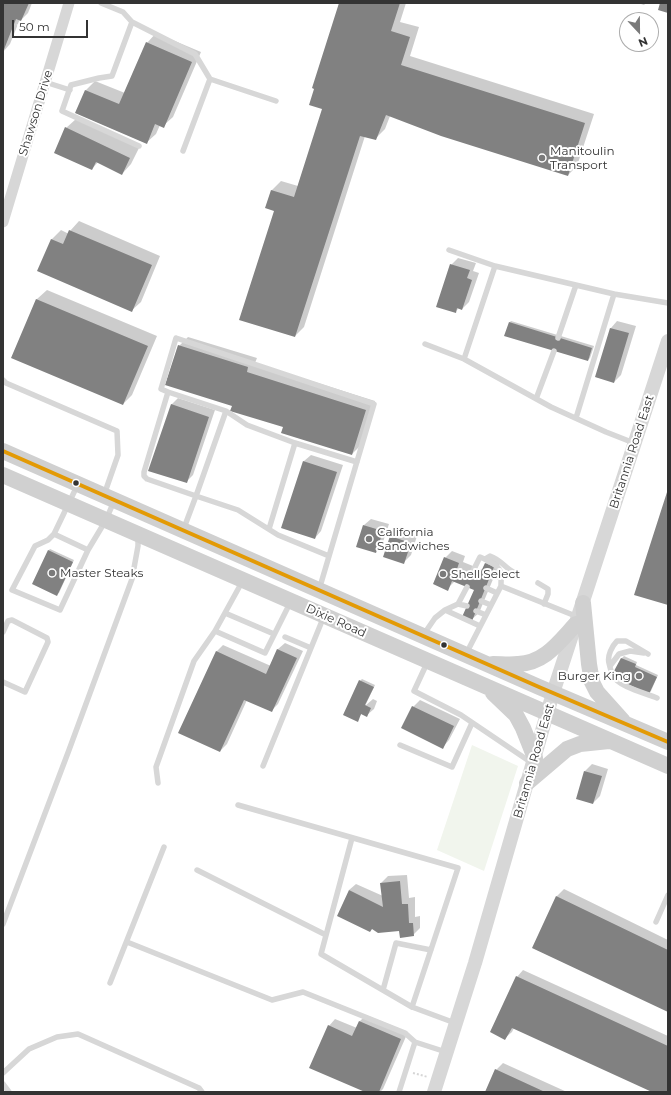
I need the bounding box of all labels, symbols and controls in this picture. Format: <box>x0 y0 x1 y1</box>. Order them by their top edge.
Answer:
scale bar <box>14 12 90 38</box>
north arrow <box>619 12 659 52</box>
text: 50 m <box>19 19 50 34</box>
text: N <box>636 34 650 50</box>
street label: Shawson Drive <box>16 68 56 158</box>
place label: Manitoulin Transport <box>550 144 615 172</box>
marker: Manitoulin Transport <box>537 153 547 163</box>
street label: Britannia Road East <box>607 393 657 511</box>
unlabelled marker <box>71 478 81 488</box>
place label: California Sandwiches <box>377 525 449 553</box>
marker: California Sandwiches <box>364 534 374 544</box>
place label: Master Steaks <box>60 566 143 580</box>
place label: Shell Select <box>451 567 520 581</box>
marker: Master Steaks <box>47 568 57 578</box>
marker: Shell Select <box>438 569 448 579</box>
street label: Dixie Road <box>304 601 368 641</box>
unlabelled marker <box>439 640 449 650</box>
place label: Burger King <box>558 669 631 683</box>
marker: Burger King <box>634 671 644 681</box>
street label: Britannia Road East <box>511 702 557 820</box>

